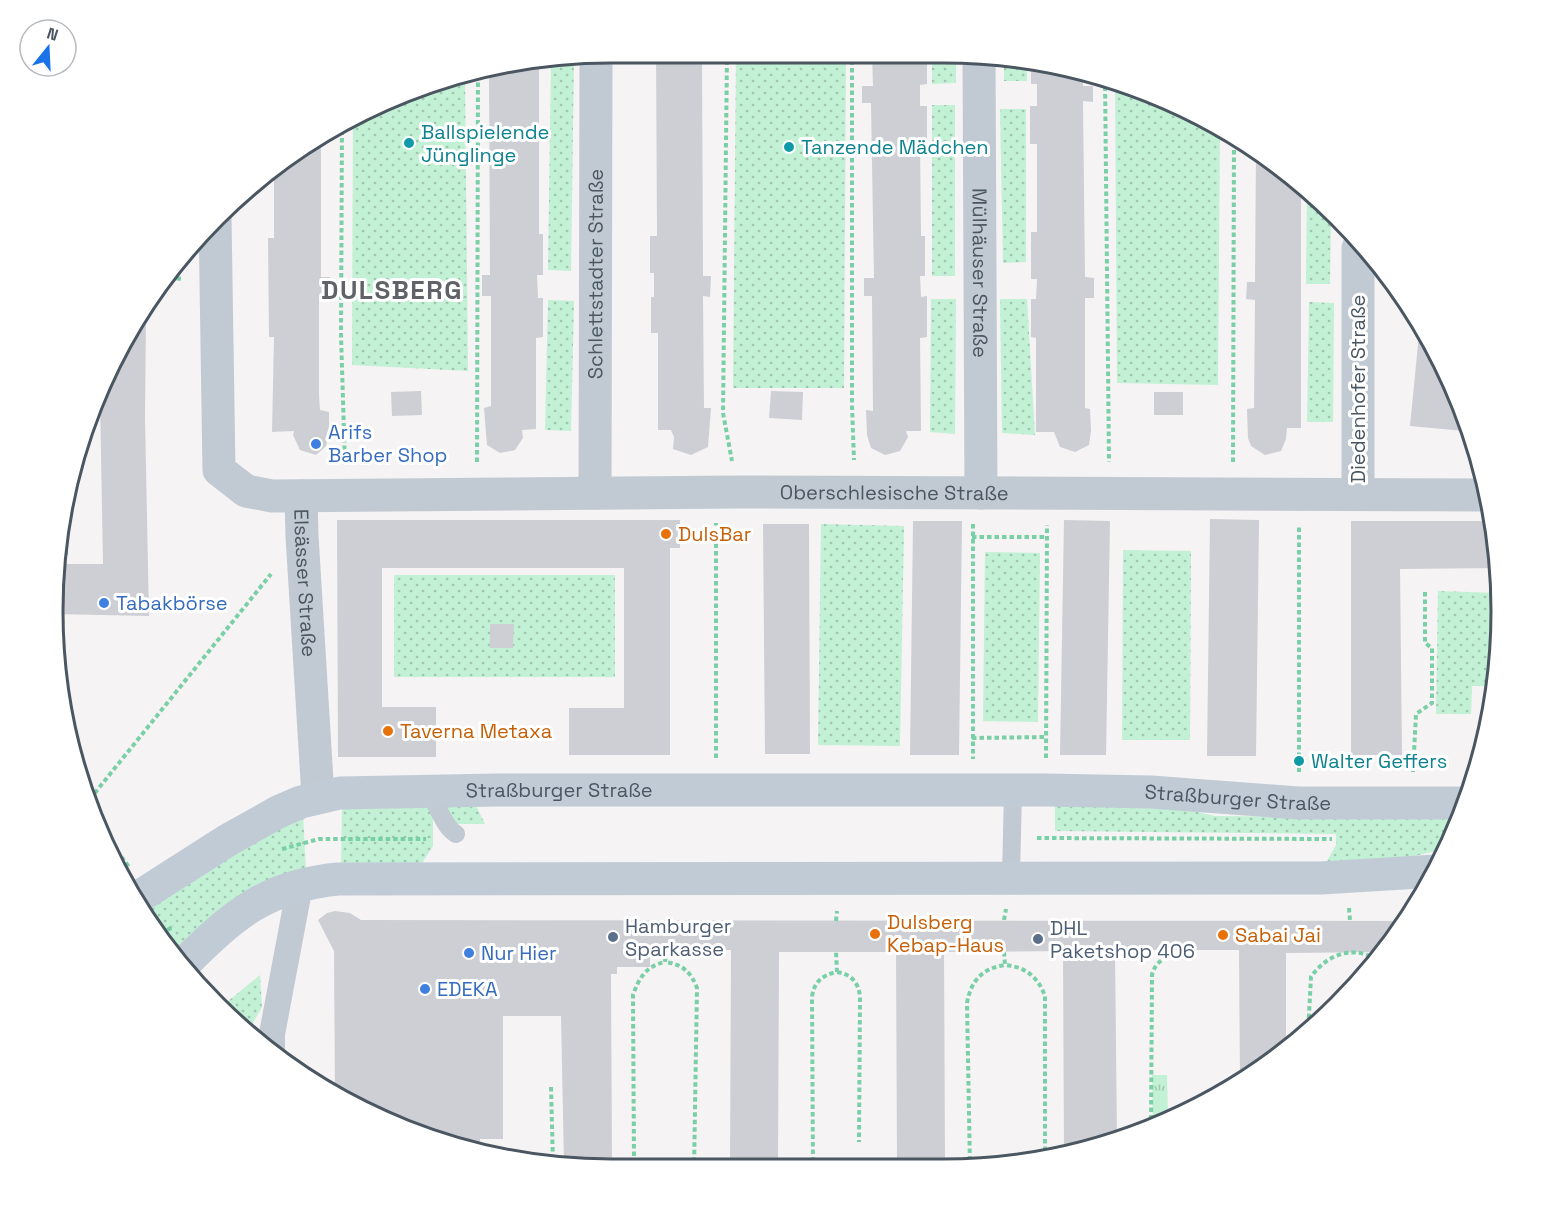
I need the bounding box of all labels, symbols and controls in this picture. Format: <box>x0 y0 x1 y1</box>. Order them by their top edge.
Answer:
north arrow <box>18 18 78 78</box>
text: N <box>44 23 61 46</box>
place label: Ballspielende Jünglinge <box>421 119 549 168</box>
place label: Tanzende Mädchen <box>801 134 989 160</box>
marker: Ballspielende Jünglinge <box>402 136 416 150</box>
marker: Tanzende Mädchen <box>782 140 796 154</box>
street label: Schlettstadter Straße <box>582 169 609 379</box>
street label: Mülhäuser Straße <box>967 188 993 358</box>
district label: DULSBERG <box>321 273 463 307</box>
street label: Diedenhofer Straße <box>1345 295 1371 483</box>
place label: Arifs Barber Shop <box>328 419 447 468</box>
marker: Arifs Barber Shop <box>309 437 323 451</box>
street label: Oberschlesische Straße <box>780 479 1009 506</box>
street label: Elsässer Straße <box>288 509 322 658</box>
place label: DulsBar <box>678 521 751 547</box>
marker: DulsBar <box>659 527 673 541</box>
place label: Tabakbörse <box>116 590 228 616</box>
marker: Tabakbörse <box>97 596 111 610</box>
place label: Taverna Metaxa <box>400 718 552 744</box>
marker: Taverna Metaxa <box>381 724 395 738</box>
place label: Walter Geffers <box>1311 748 1447 774</box>
marker: Walter Geffers <box>1292 754 1306 768</box>
street label: Straßburger Straße <box>465 777 653 804</box>
street label: Straßburger Straße <box>1144 779 1331 816</box>
place label: Dulsberg Kebap-Haus <box>887 909 1004 958</box>
place label: Hamburger Sparkasse <box>625 913 731 962</box>
place label: DHL Paketshop 406 <box>1050 915 1195 964</box>
place label: Sabai Jai <box>1235 922 1321 948</box>
marker: Dulsberg Kebap-Haus <box>868 927 882 941</box>
marker: Sabai Jai <box>1216 928 1230 942</box>
marker: Hamburger Sparkasse <box>606 930 620 944</box>
marker: DHL Paketshop 406 <box>1031 932 1045 946</box>
place label: Nur Hier <box>481 940 557 966</box>
marker: Nur Hier <box>462 946 476 960</box>
place label: EDEKA <box>437 976 498 1002</box>
marker: EDEKA <box>418 982 432 996</box>

